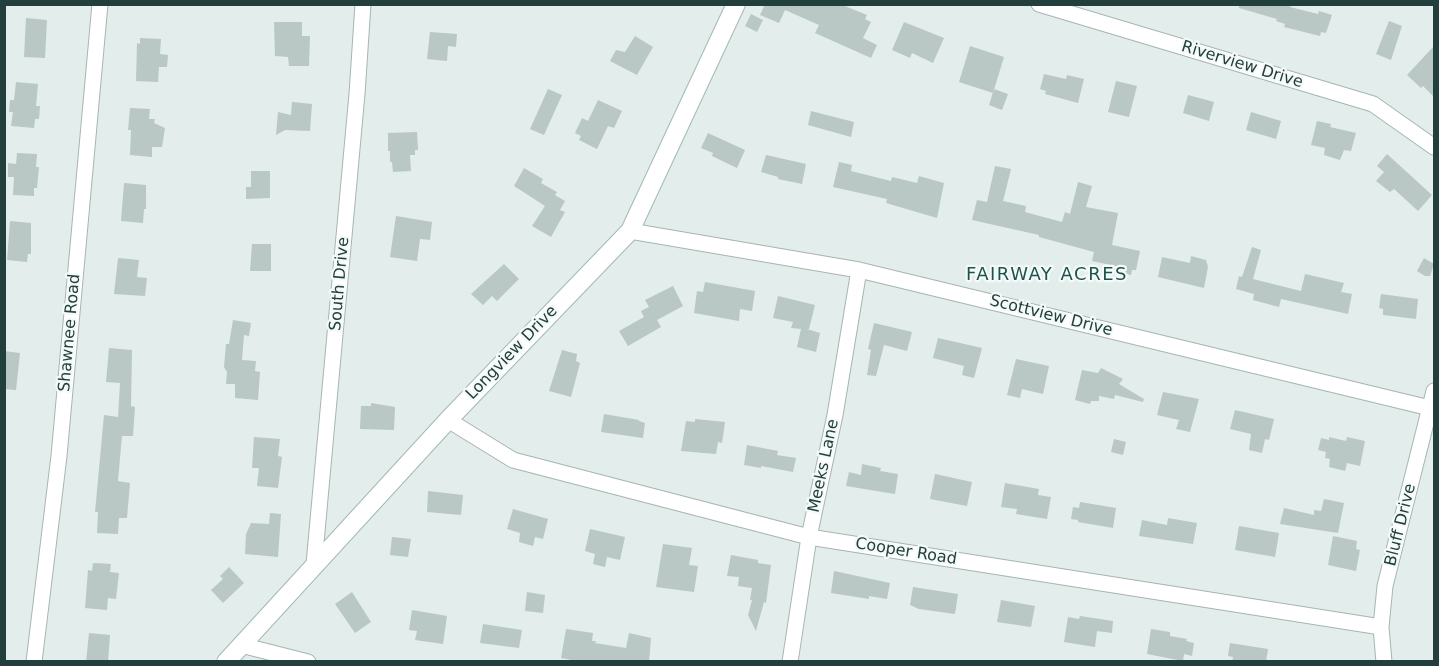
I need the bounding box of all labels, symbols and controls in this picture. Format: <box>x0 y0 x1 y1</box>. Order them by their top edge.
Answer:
street label: Riverview Drive <box>1179 37 1305 93</box>
street label: South Drive <box>326 236 354 332</box>
district label: FAIRWAY ACRES <box>966 264 1128 286</box>
street label: Shawnee Road <box>55 273 85 393</box>
street label: Scottview Drive <box>988 291 1114 341</box>
street label: Longview Drive <box>462 302 562 404</box>
street label: Meeks Lane <box>805 418 843 514</box>
street label: Bluff Drive <box>1381 482 1421 568</box>
street label: Cooper Road <box>854 534 958 570</box>

